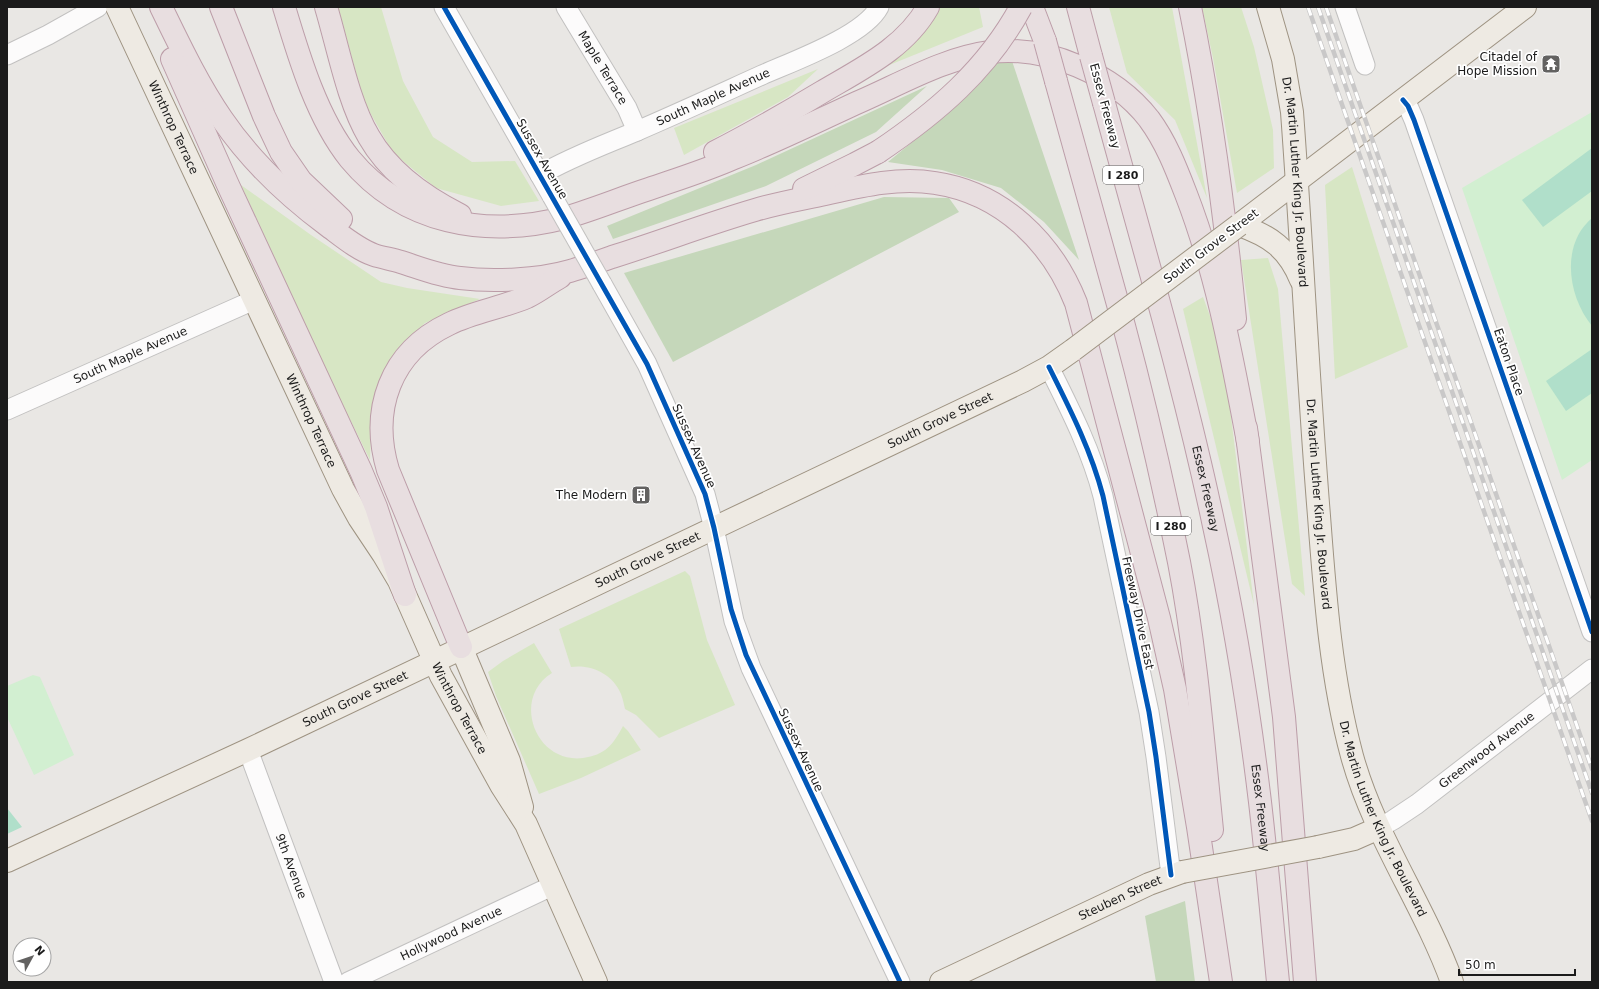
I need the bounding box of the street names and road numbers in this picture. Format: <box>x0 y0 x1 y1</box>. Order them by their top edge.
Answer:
street label: Maple Terrace <box>575 28 630 107</box>
street label: Essex Freeway <box>1087 62 1123 150</box>
street label: South Maple Avenue <box>654 65 772 129</box>
street label: Dr. Martin Luther King Jr. Boulevard <box>1279 76 1311 288</box>
street label: Winthrop Terrace <box>145 78 201 177</box>
street label: Sussex Avenue <box>513 116 571 202</box>
road number: I 280 <box>1103 166 1143 184</box>
street label: South Grove Street <box>1161 206 1261 286</box>
street label: South Maple Avenue <box>71 324 189 387</box>
street label: Eaton Place <box>1491 326 1527 398</box>
street label: Winthrop Terrace <box>283 372 339 470</box>
street label: South Grove Street <box>885 389 995 451</box>
street label: Dr. Martin Luther King Jr. Boulevard <box>1303 398 1334 610</box>
street label: Sussex Avenue <box>669 402 719 490</box>
street label: Essex Freeway <box>1189 444 1222 533</box>
road number: I 280 <box>1151 517 1191 535</box>
street label: South Grove Street <box>593 529 703 591</box>
street label: Freeway Drive East <box>1119 555 1157 671</box>
street label: Winthrop Terrace <box>429 660 490 757</box>
street label: South Grove Street <box>300 668 410 730</box>
street label: Sussex Avenue <box>776 706 826 794</box>
street label: Greenwood Avenue <box>1436 709 1537 791</box>
street label: Dr. Martin Luther King Jr. Boulevard <box>1337 719 1429 919</box>
street label: Essex Freeway <box>1248 763 1272 852</box>
street label: 9th Avenue <box>273 832 310 901</box>
street label: Steuben Street <box>1076 873 1164 923</box>
street label: Hollywood Avenue <box>398 904 504 963</box>

